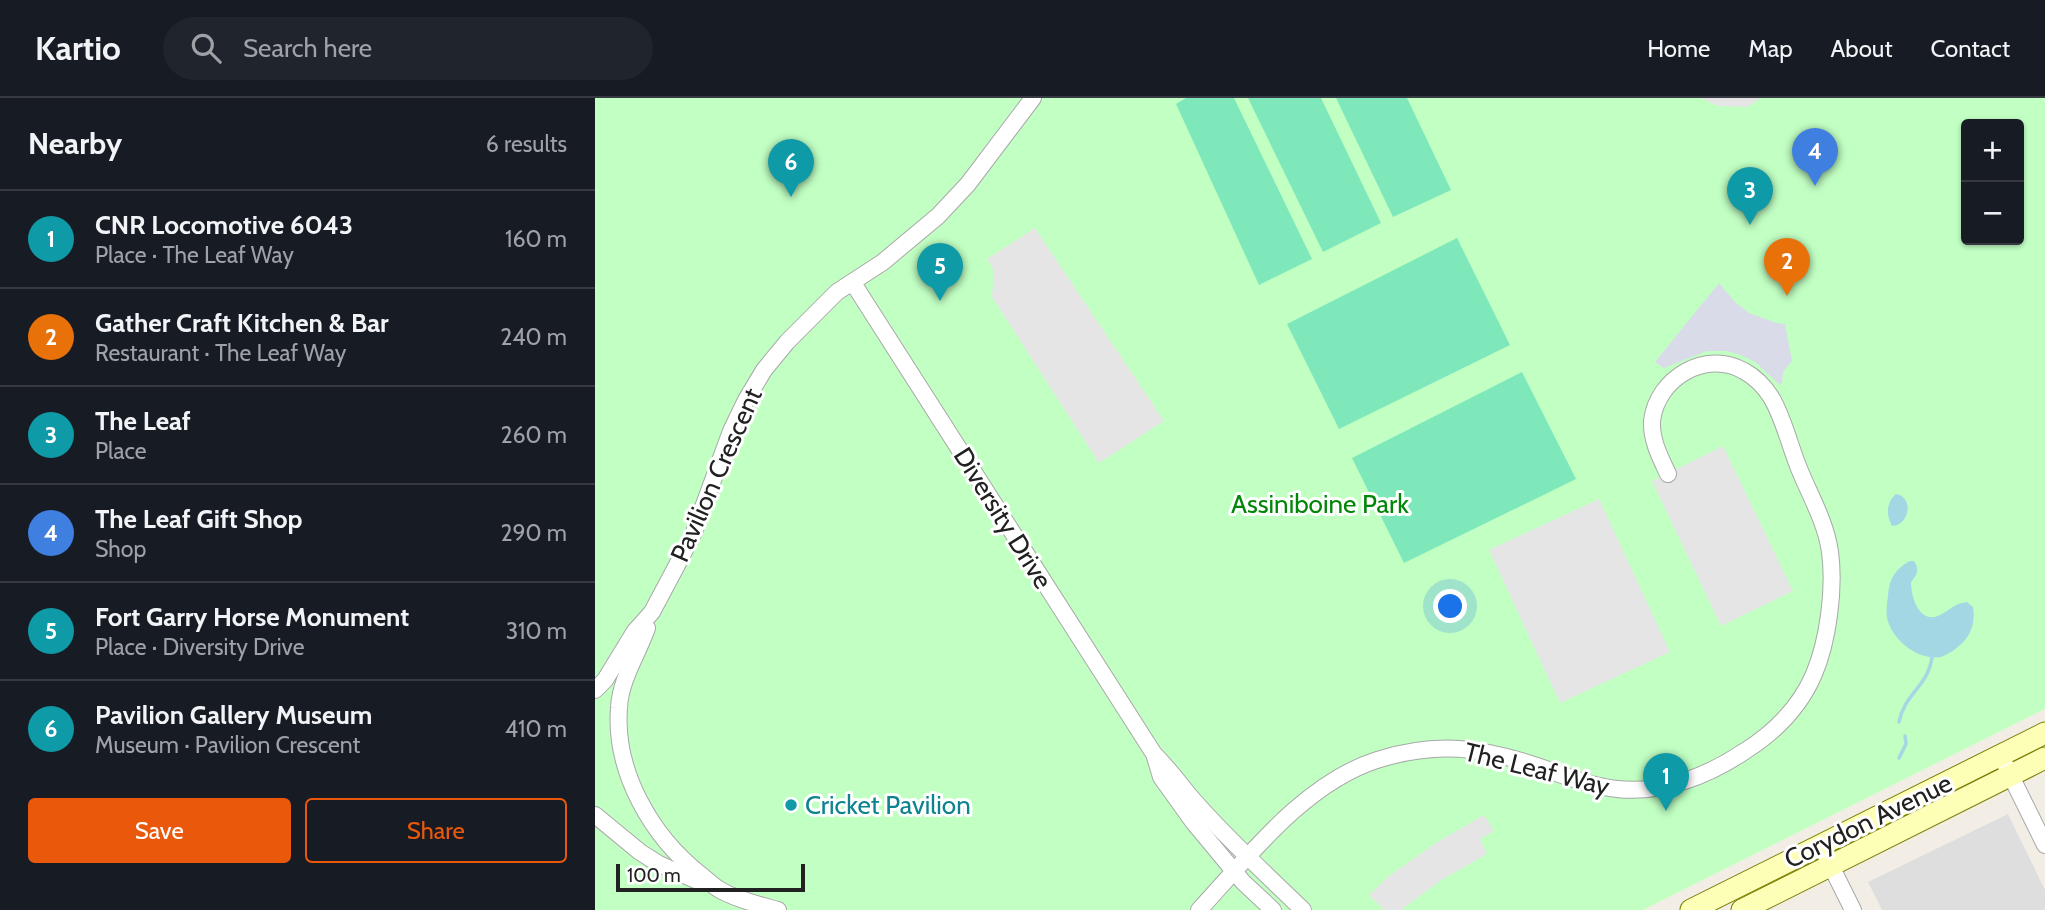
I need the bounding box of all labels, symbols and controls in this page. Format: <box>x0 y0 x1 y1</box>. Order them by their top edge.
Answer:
search box <box>163 17 653 80</box>
text: Kartio <box>35 28 121 68</box>
icon: search <box>187 29 225 67</box>
text: Search here <box>243 32 372 64</box>
text: Home <box>1647 34 1710 63</box>
text: Map <box>1748 34 1793 63</box>
text: About <box>1831 34 1893 63</box>
text: Contact <box>1931 34 2010 63</box>
map controls <box>1961 119 2024 245</box>
button: + <box>1961 119 2024 182</box>
text: Nearby <box>28 125 122 162</box>
pin: 4 <box>1792 128 1838 186</box>
text: 6 results <box>486 130 567 158</box>
pin: 6 <box>768 139 814 197</box>
pin: 3 <box>1727 167 1773 225</box>
button: − <box>1961 182 2024 245</box>
text: CNR Locomotive 6043 <box>95 209 353 241</box>
text: 1 <box>47 225 55 253</box>
text: 160 m <box>505 225 567 253</box>
pin: 2 <box>1764 238 1810 296</box>
text: Place · The Leaf Way <box>95 241 294 269</box>
pin: 5 <box>917 243 963 301</box>
text: Gather Craft Kitchen & Bar <box>95 307 389 339</box>
text: 2 <box>45 323 57 351</box>
text: 240 m <box>500 323 567 351</box>
text: Restaurant · The Leaf Way <box>95 339 346 367</box>
street label: Pavilion Crescent <box>663 383 769 567</box>
text: The Leaf <box>95 405 191 437</box>
text: 3 <box>45 421 57 449</box>
text: 260 m <box>500 421 567 449</box>
text: Place <box>95 437 147 465</box>
street label: Diversity Drive <box>947 441 1059 595</box>
park label: Assiniboine Park <box>1231 488 1409 520</box>
text: The Leaf Gift Shop <box>95 503 302 535</box>
text: 4 <box>44 519 58 547</box>
text: 290 m <box>500 519 567 547</box>
text: Shop <box>95 535 146 563</box>
your location <box>1433 589 1467 623</box>
text: Fort Garry Horse Monument <box>95 601 409 633</box>
text: 5 <box>45 617 57 645</box>
text: 310 m <box>506 617 567 645</box>
text: Place · Diversity Drive <box>95 633 305 661</box>
text: Pavilion Gallery Museum <box>95 699 372 731</box>
text: 6 <box>45 715 57 743</box>
text: 410 m <box>505 715 567 743</box>
text: Museum · Pavilion Crescent <box>95 731 360 759</box>
street label: The Leaf Way <box>1461 736 1613 802</box>
pin: 1 <box>1643 753 1689 811</box>
street label: Corydon Avenue <box>1779 767 1957 875</box>
place label: Cricket Pavilion <box>805 789 971 821</box>
marker: Cricket Pavilion <box>783 797 799 813</box>
button: Save <box>28 798 291 863</box>
button: Share <box>305 798 567 863</box>
scale bar <box>616 861 805 893</box>
text: 100 m <box>627 864 681 887</box>

